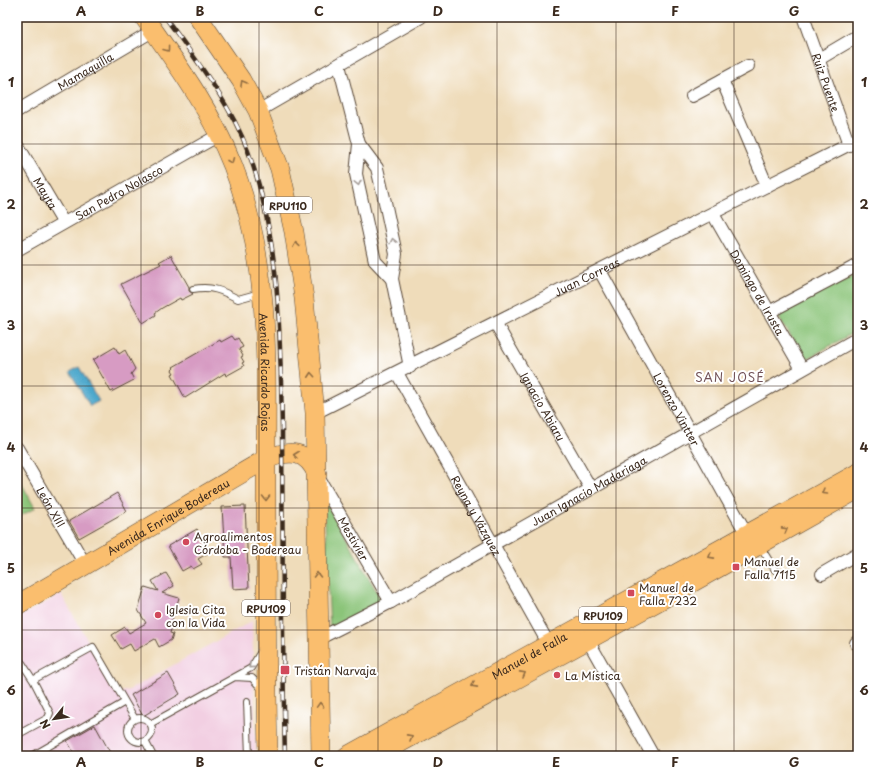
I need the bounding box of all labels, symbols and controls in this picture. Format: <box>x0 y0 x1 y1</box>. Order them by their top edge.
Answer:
text: A <box>76 1 86 20</box>
text: B <box>196 1 205 20</box>
text: C <box>314 1 324 20</box>
text: D <box>433 1 443 20</box>
text: E <box>552 1 560 20</box>
text: F <box>671 1 679 20</box>
text: G <box>789 1 799 20</box>
one-way arrow <box>162 44 169 51</box>
street label: Mamaquilla <box>54 48 116 94</box>
street label: Ruiz Puente <box>808 50 845 114</box>
text: 1 <box>8 72 14 91</box>
text: 1 <box>861 72 867 91</box>
one-way arrow <box>240 80 247 87</box>
one-way arrow <box>226 157 234 165</box>
street label: San Pedro Nolasco <box>72 160 166 224</box>
street label: Mayta <box>30 174 62 213</box>
one-way arrow <box>353 180 362 186</box>
text: 2 <box>6 194 16 213</box>
text: 2 <box>859 194 869 213</box>
road number: RPU110 <box>264 197 312 213</box>
one-way arrow <box>390 238 398 244</box>
one-way arrow <box>292 242 301 249</box>
street label: Domingo de Irusta <box>726 246 789 338</box>
street label: Juan Correas <box>551 253 622 300</box>
street label: Avenida Ricardo Rojas <box>255 312 275 431</box>
text: 3 <box>7 315 16 334</box>
text: 3 <box>860 315 869 334</box>
district label: SAN JOSÉ <box>695 368 765 386</box>
street label: Ignacio Abiaru <box>517 369 570 444</box>
street label: Lorenzo Vintter <box>650 369 705 450</box>
one-way arrow <box>307 372 316 378</box>
text: 4 <box>7 437 16 456</box>
text: 4 <box>860 437 869 456</box>
one-way arrow <box>293 450 299 459</box>
street label: Juan Ignacio Madariaga <box>528 450 650 530</box>
street label: Reyna y Vázquez <box>447 472 506 558</box>
street label: Avenida Enrique Bodereau <box>103 474 233 559</box>
street label: León XIII <box>33 483 70 530</box>
one-way arrow <box>821 487 828 495</box>
one-way arrow <box>262 495 270 501</box>
street label: Mestivier <box>334 513 373 564</box>
place label: Agroalimentos Córdoba - Bodereau <box>194 528 301 558</box>
one-way arrow <box>780 528 788 535</box>
marker: Agroalimentos Córdoba - Bodereau <box>181 537 191 547</box>
one-way arrow <box>708 551 715 558</box>
place label: Manuel de Falla 7115 <box>744 553 799 583</box>
text: 5 <box>7 558 15 577</box>
text: 5 <box>860 558 868 577</box>
marker: Manuel de Falla 7115 <box>731 562 741 572</box>
one-way arrow <box>313 572 321 578</box>
place label: Manuel de Falla 7232 <box>639 579 697 609</box>
marker: Manuel de Falla 7232 <box>626 588 636 598</box>
road number: RPU109 <box>242 600 290 616</box>
place label: Iglesia Cita con la Vida <box>166 601 225 631</box>
road number: RPU109 <box>579 607 627 623</box>
marker: Iglesia Cita con la Vida <box>153 610 163 620</box>
street label: Manuel de Falla <box>488 627 570 683</box>
one-way arrow <box>248 661 256 668</box>
place label: Tristán Narvaja <box>294 662 377 679</box>
marker: Tristán Narvaja <box>279 664 291 676</box>
place label: La Mística <box>565 667 621 684</box>
marker: La Mística <box>552 670 562 680</box>
one-way arrow <box>519 671 526 678</box>
text: 6 <box>6 680 16 699</box>
text: 6 <box>859 680 869 699</box>
one-way arrow <box>471 681 478 688</box>
north arrow <box>34 699 74 739</box>
one-way arrow <box>316 702 325 708</box>
text: N <box>35 716 54 732</box>
one-way arrow <box>406 735 413 742</box>
text: A <box>76 752 86 771</box>
text: B <box>196 752 205 771</box>
text: C <box>314 752 324 771</box>
text: D <box>433 752 443 771</box>
text: E <box>552 752 560 771</box>
text: F <box>671 752 679 771</box>
text: G <box>789 752 799 771</box>

